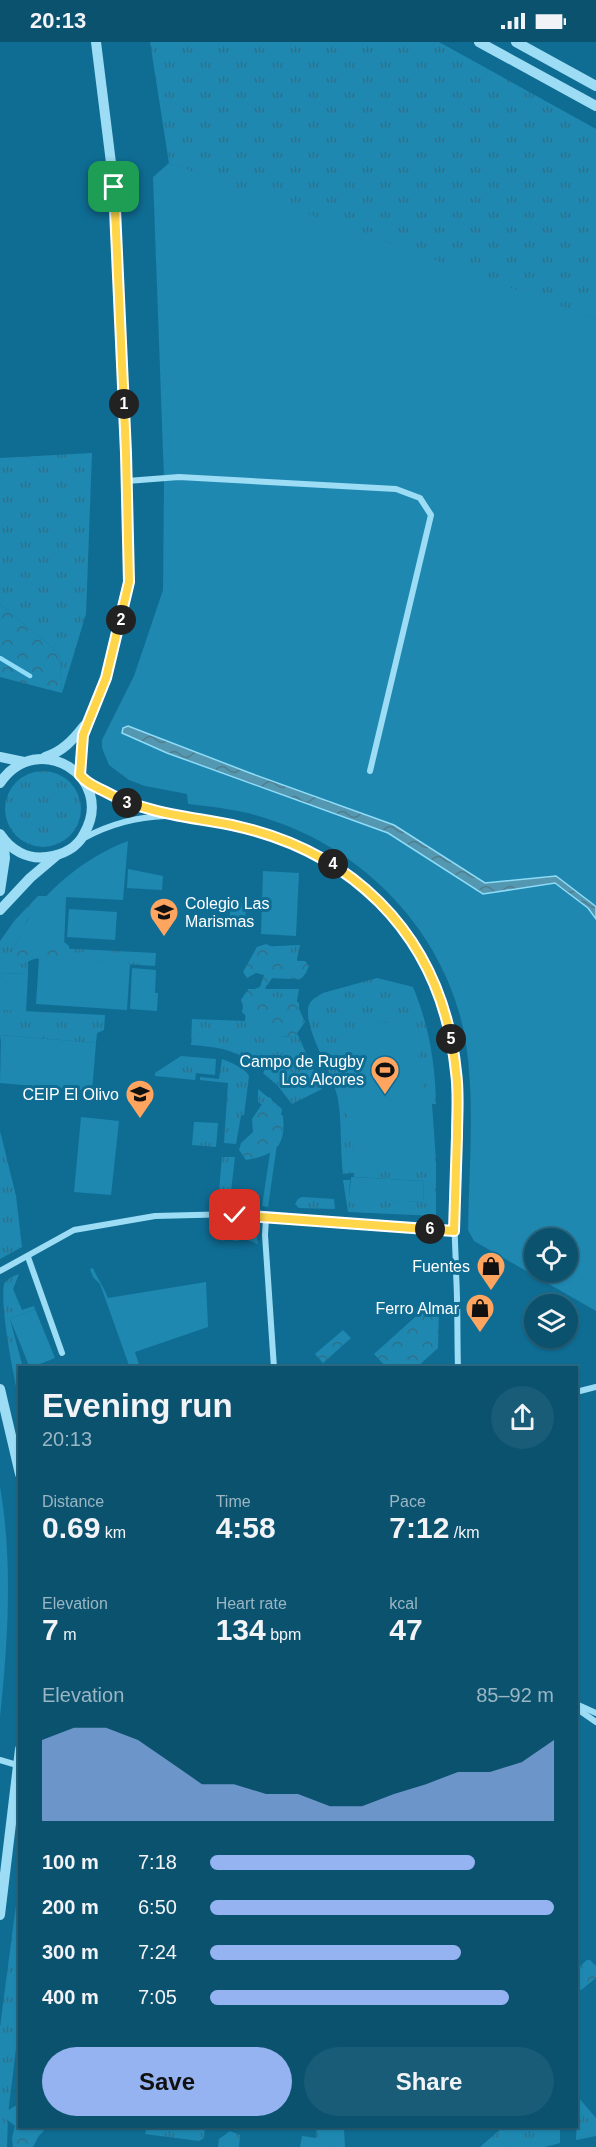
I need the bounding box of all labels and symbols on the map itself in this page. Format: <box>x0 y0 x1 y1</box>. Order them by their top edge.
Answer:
pin <box>88 161 139 212</box>
pin: 1 <box>109 389 139 419</box>
pin: 2 <box>106 605 136 635</box>
pin: 3 <box>112 788 142 818</box>
pin: 4 <box>318 849 348 879</box>
place label: Colegio Las Marismas <box>185 895 270 930</box>
school or university icon: Colegio Las Marismas <box>148 896 180 938</box>
pin: 5 <box>436 1024 466 1054</box>
place label: Campo de Rugby Los Alcores <box>239 1053 364 1088</box>
sports icon: Campo de Rugby Los Alcores <box>369 1054 401 1096</box>
school or university icon: CEIP El Olivo <box>124 1078 156 1120</box>
place label: CEIP El Olivo <box>22 1086 119 1103</box>
pin <box>209 1189 260 1240</box>
pin: 6 <box>415 1214 445 1244</box>
shop icon: Fuentes <box>475 1250 507 1292</box>
place label: Fuentes <box>412 1258 470 1275</box>
shop icon: Ferro Almar <box>464 1292 496 1334</box>
place label: Ferro Almar <box>375 1300 460 1317</box>

